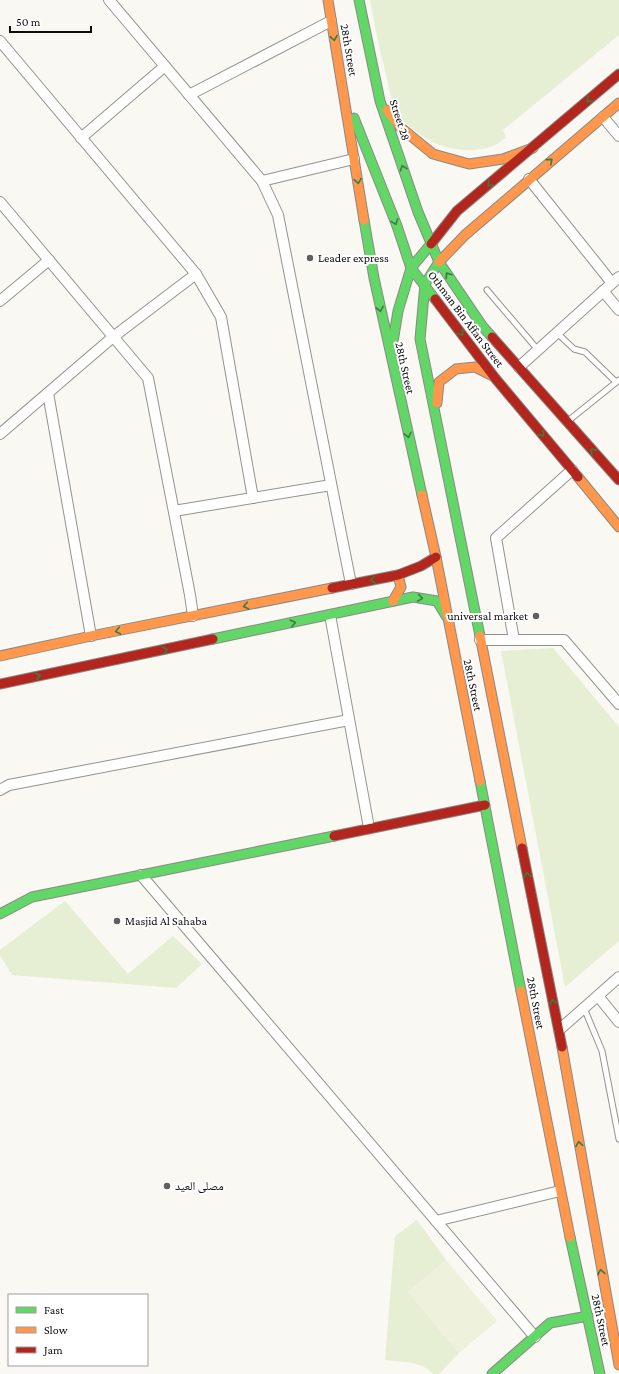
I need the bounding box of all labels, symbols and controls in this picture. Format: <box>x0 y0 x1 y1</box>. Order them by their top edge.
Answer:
scale bar <box>10 8 91 34</box>
text: 50 m <box>16 15 41 29</box>
street label: 28th Street <box>338 23 361 78</box>
one-way arrow <box>330 35 338 42</box>
one-way arrow <box>587 95 594 102</box>
street label: Street 28 <box>387 98 413 142</box>
one-way arrow <box>546 158 553 165</box>
one-way arrow <box>399 165 408 172</box>
one-way arrow <box>353 178 361 184</box>
one-way arrow <box>488 179 495 186</box>
one-way arrow <box>391 219 399 226</box>
place label: Leader express <box>318 251 389 265</box>
marker: Leader express <box>305 253 315 263</box>
street label: Othman Bin Affan Street <box>425 268 507 371</box>
one-way arrow <box>446 273 453 280</box>
one-way arrow <box>376 305 384 312</box>
one-way arrow <box>456 328 463 335</box>
street label: 28th Street <box>392 341 418 396</box>
one-way arrow <box>538 430 545 437</box>
one-way arrow <box>404 432 412 439</box>
one-way arrow <box>591 448 598 455</box>
one-way arrow <box>370 575 377 583</box>
one-way arrow <box>417 593 423 602</box>
one-way arrow <box>243 601 249 609</box>
place label: universal market <box>447 609 529 623</box>
marker: universal market <box>531 611 541 621</box>
one-way arrow <box>289 619 296 627</box>
one-way arrow <box>115 626 122 634</box>
one-way arrow <box>162 646 169 654</box>
street label: 28th Street <box>461 658 486 713</box>
one-way arrow <box>35 673 41 681</box>
one-way arrow <box>524 871 532 878</box>
place label: Masjid Al Sahaba <box>125 914 207 928</box>
marker: Masjid Al Sahaba <box>112 916 122 926</box>
street label: 28th Street <box>524 976 548 1031</box>
one-way arrow <box>550 999 558 1005</box>
one-way arrow <box>575 1141 584 1147</box>
place label: مصلى العيد <box>175 1179 224 1193</box>
marker: مصلى العيد <box>162 1181 172 1191</box>
one-way arrow <box>598 1269 606 1275</box>
street label: 28th Street <box>589 1293 614 1348</box>
legend <box>8 1294 148 1366</box>
text: Fast <box>44 1303 65 1317</box>
text: Slow <box>44 1323 68 1337</box>
text: Jam <box>43 1343 63 1357</box>

